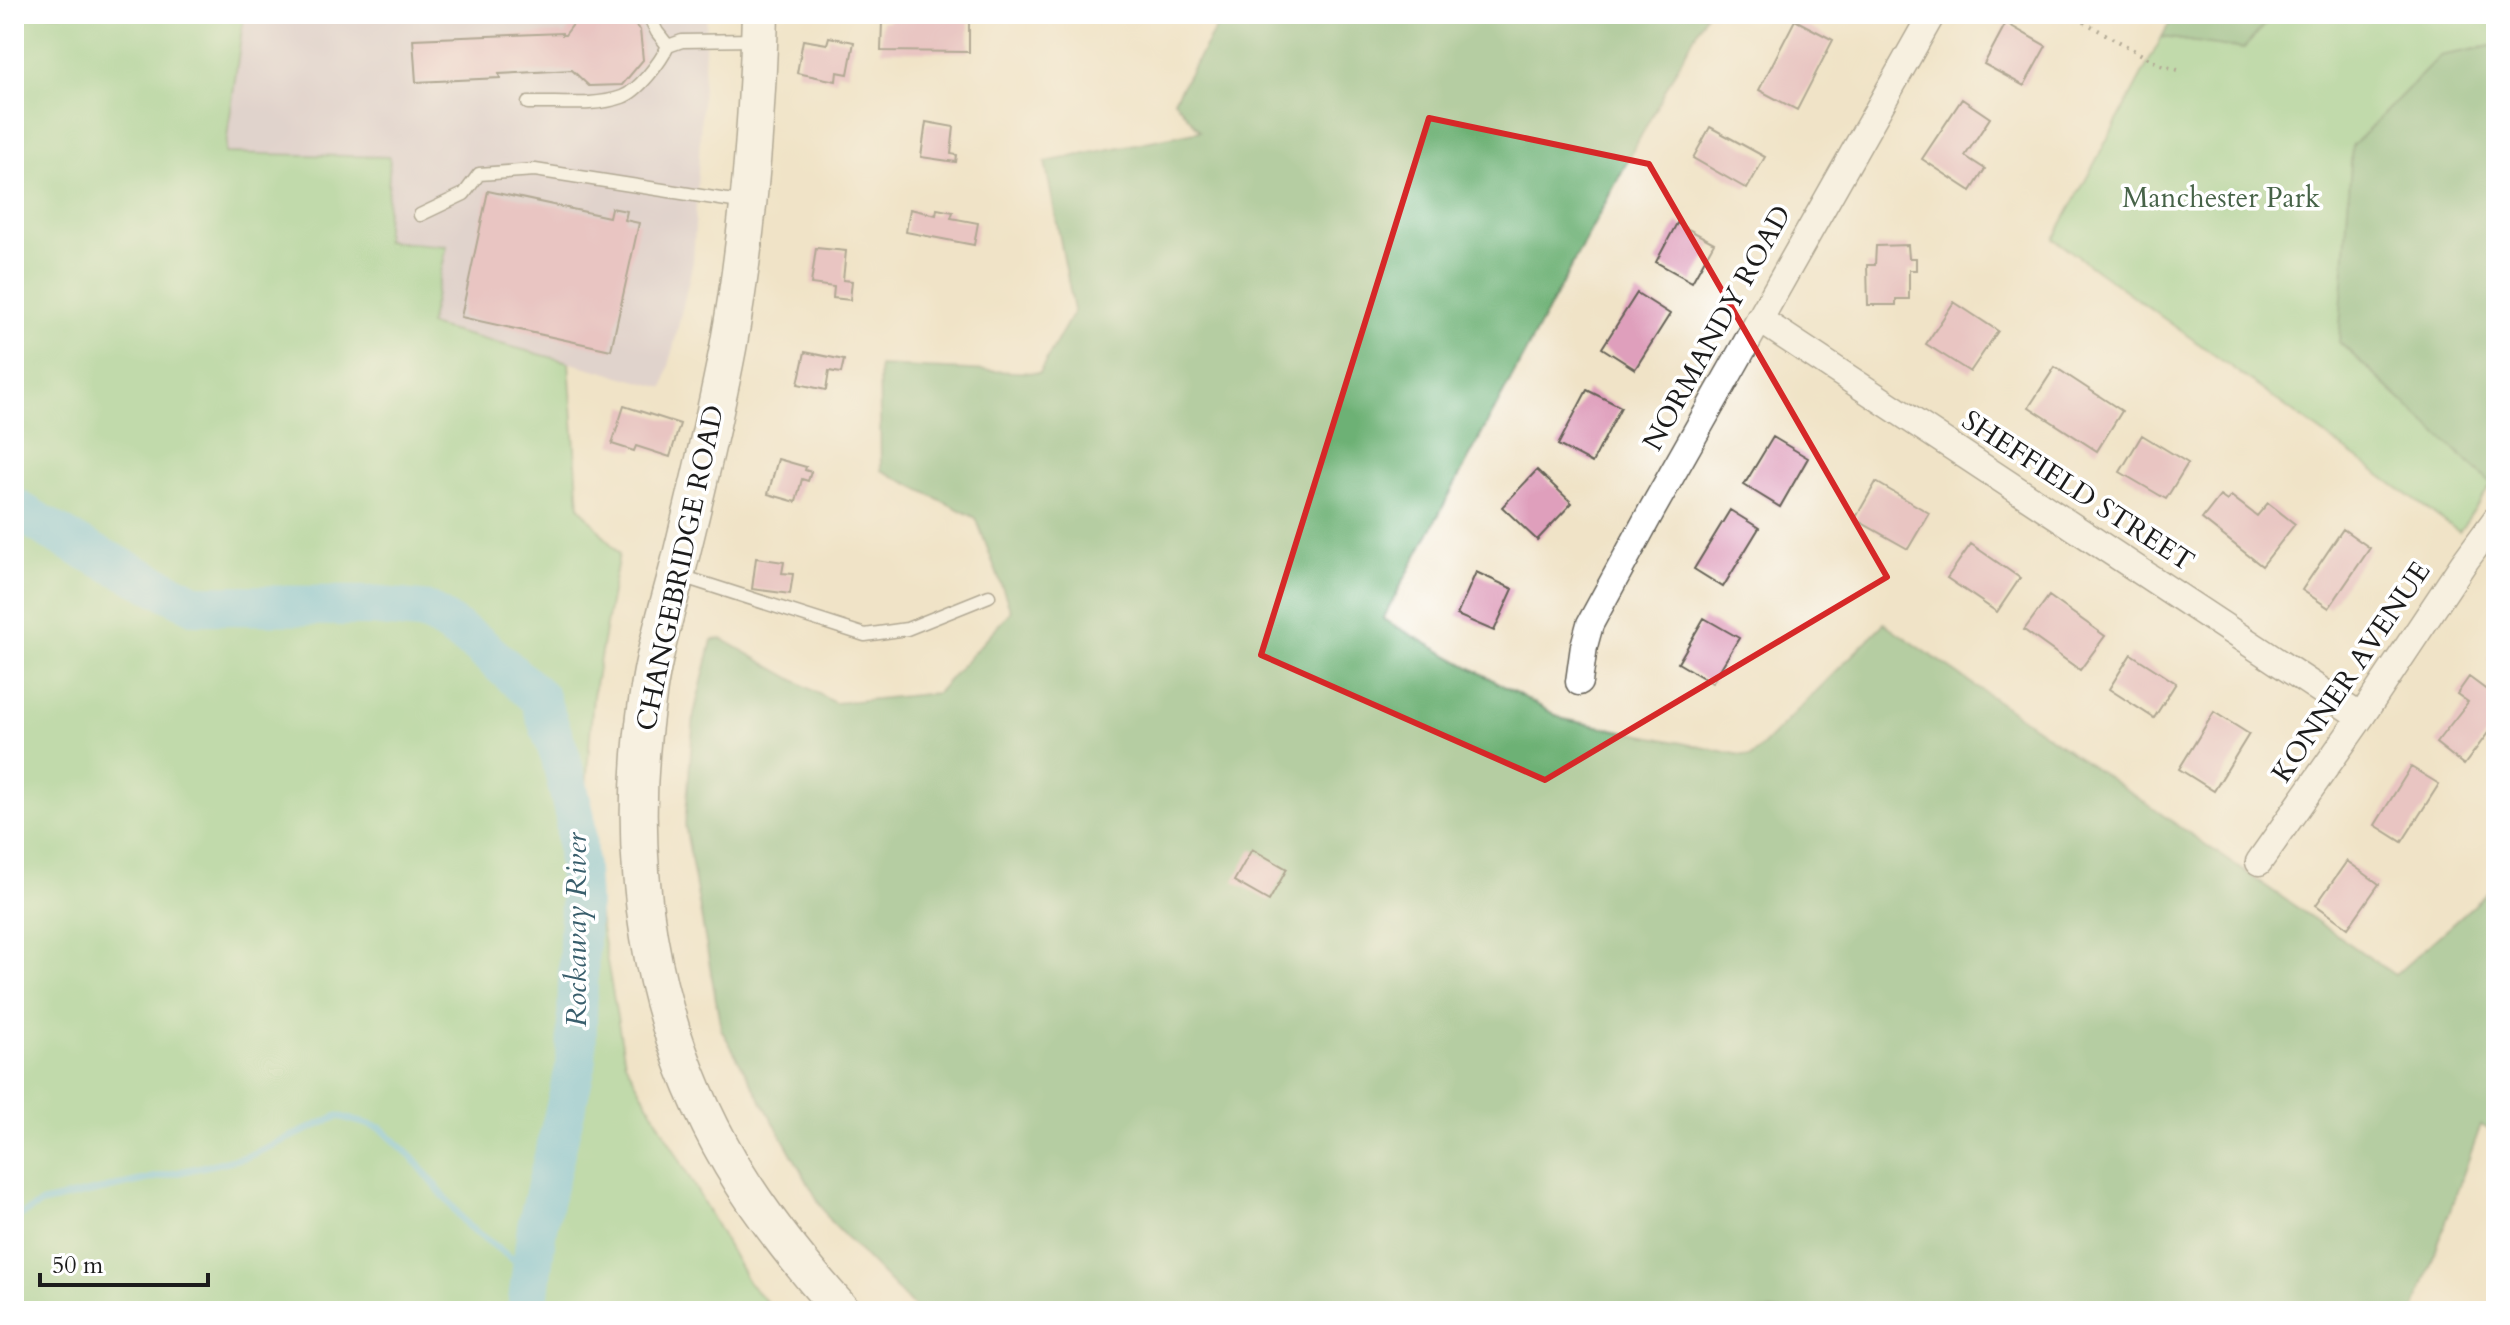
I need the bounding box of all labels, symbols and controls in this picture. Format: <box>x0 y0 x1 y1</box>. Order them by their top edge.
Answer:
park label: Manchester Park <box>2122 179 2320 217</box>
street label: NORMANDY ROAD <box>1634 198 1800 458</box>
street label: CHANGEBRIDGE ROAD <box>627 402 733 734</box>
street label: SHEFFIELD STREET <box>1955 402 2201 580</box>
street label: KONNER AVENUE <box>2263 554 2439 790</box>
water label: Rockaway River <box>556 831 597 1027</box>
scale bar <box>40 1237 208 1287</box>
text: 50 m <box>52 1249 104 1282</box>

